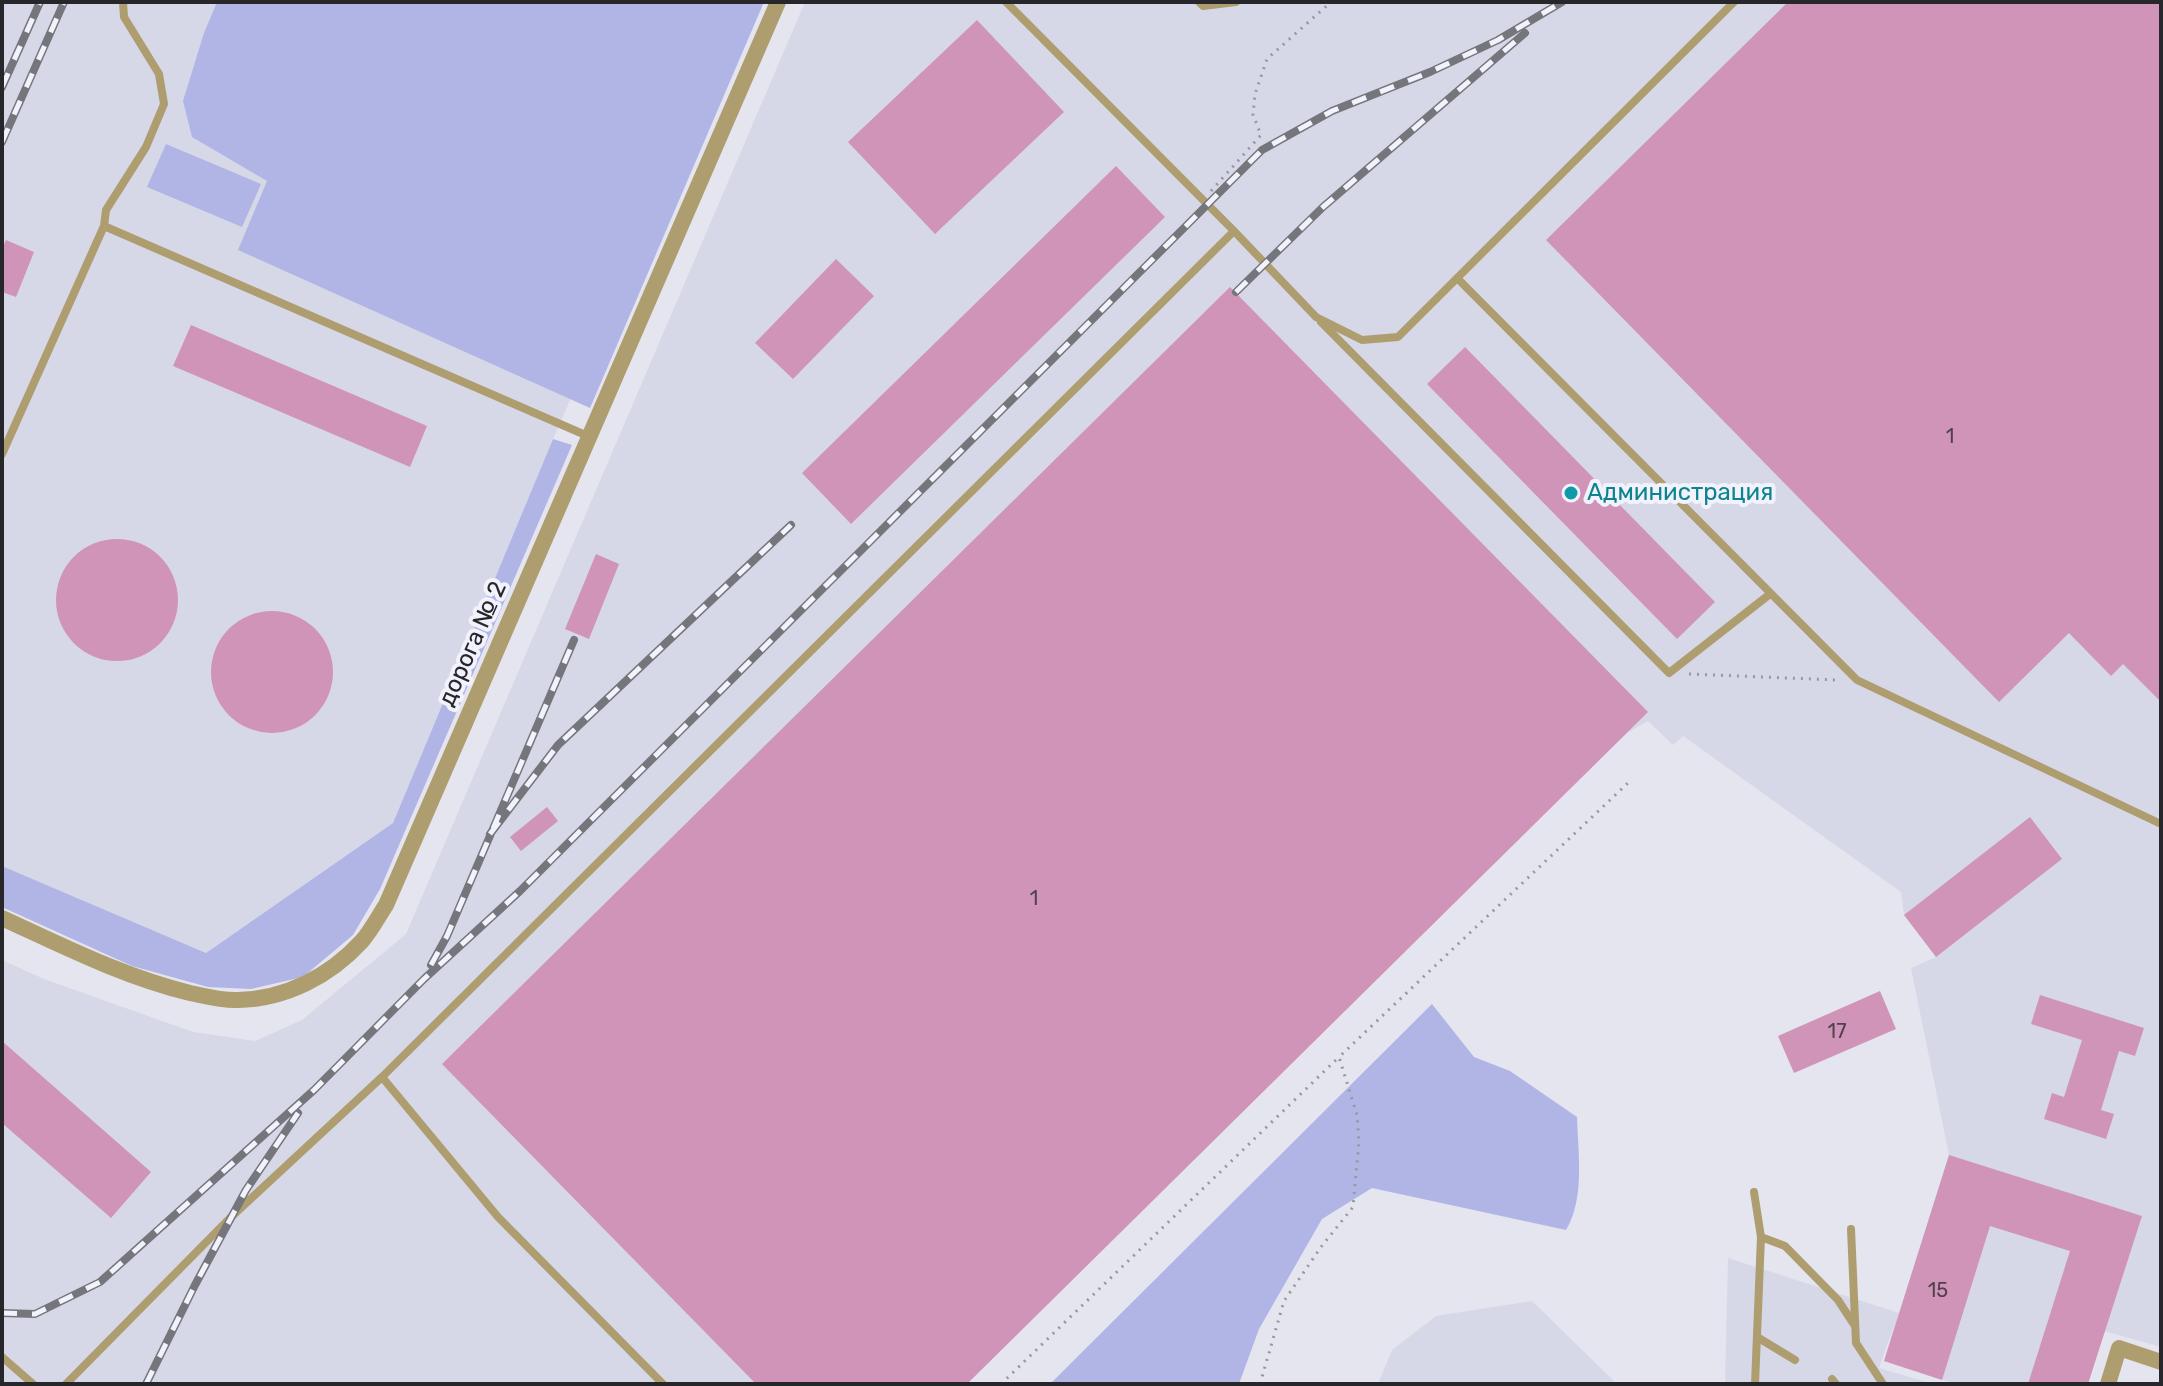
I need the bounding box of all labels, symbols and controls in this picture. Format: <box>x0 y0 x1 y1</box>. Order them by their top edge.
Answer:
house number: 1 <box>1946 425 1954 449</box>
place label: Администрация <box>1587 479 1773 507</box>
marker: Администрация <box>1562 484 1580 502</box>
street label: дорога № 2 <box>433 577 513 711</box>
house number: 1 <box>1030 887 1038 911</box>
house number: 17 <box>1828 1020 1846 1044</box>
house number: 15 <box>1928 1279 1948 1303</box>

